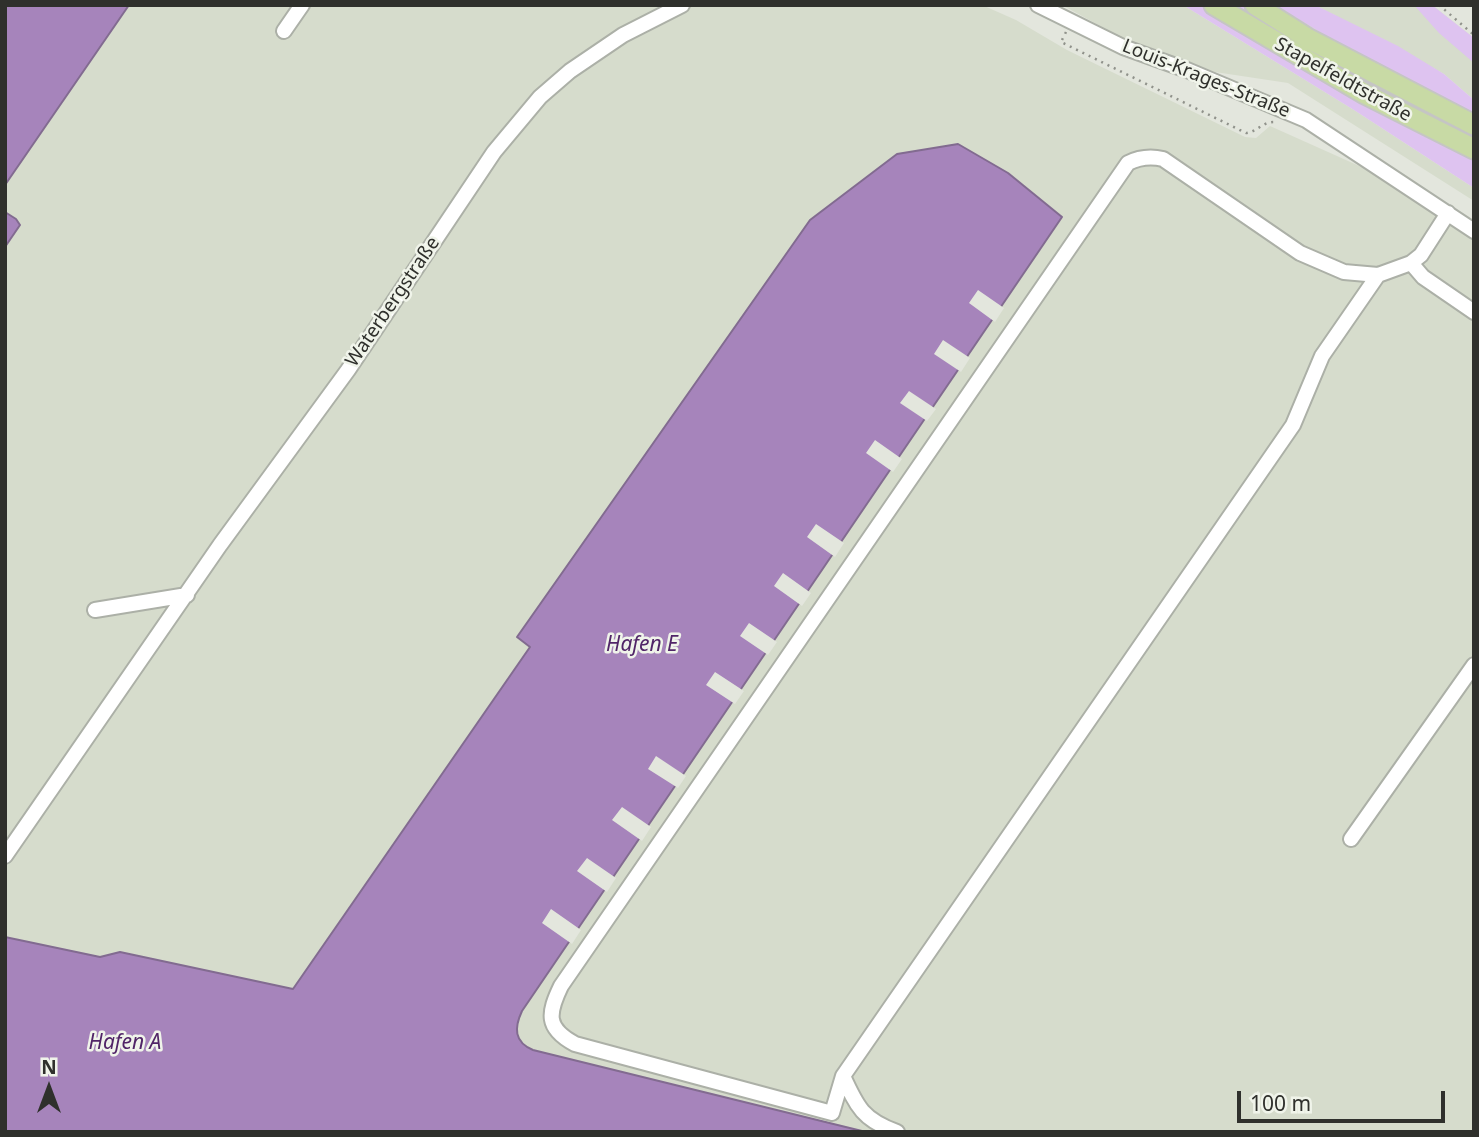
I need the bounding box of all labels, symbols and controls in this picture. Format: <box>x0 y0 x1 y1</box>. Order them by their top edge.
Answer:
street label: Stapelfeldtstraße <box>1271 33 1415 127</box>
street label: Louis-Krages-Straße <box>1119 35 1293 123</box>
street label: Waterbergstraße <box>341 233 445 371</box>
water label: Hafen E <box>606 632 678 658</box>
water label: Hafen A <box>89 1030 161 1056</box>
north arrow <box>14 1053 84 1123</box>
text: N <box>41 1054 57 1080</box>
scale bar <box>1241 1078 1449 1122</box>
text: 100 m <box>1250 1089 1311 1117</box>

